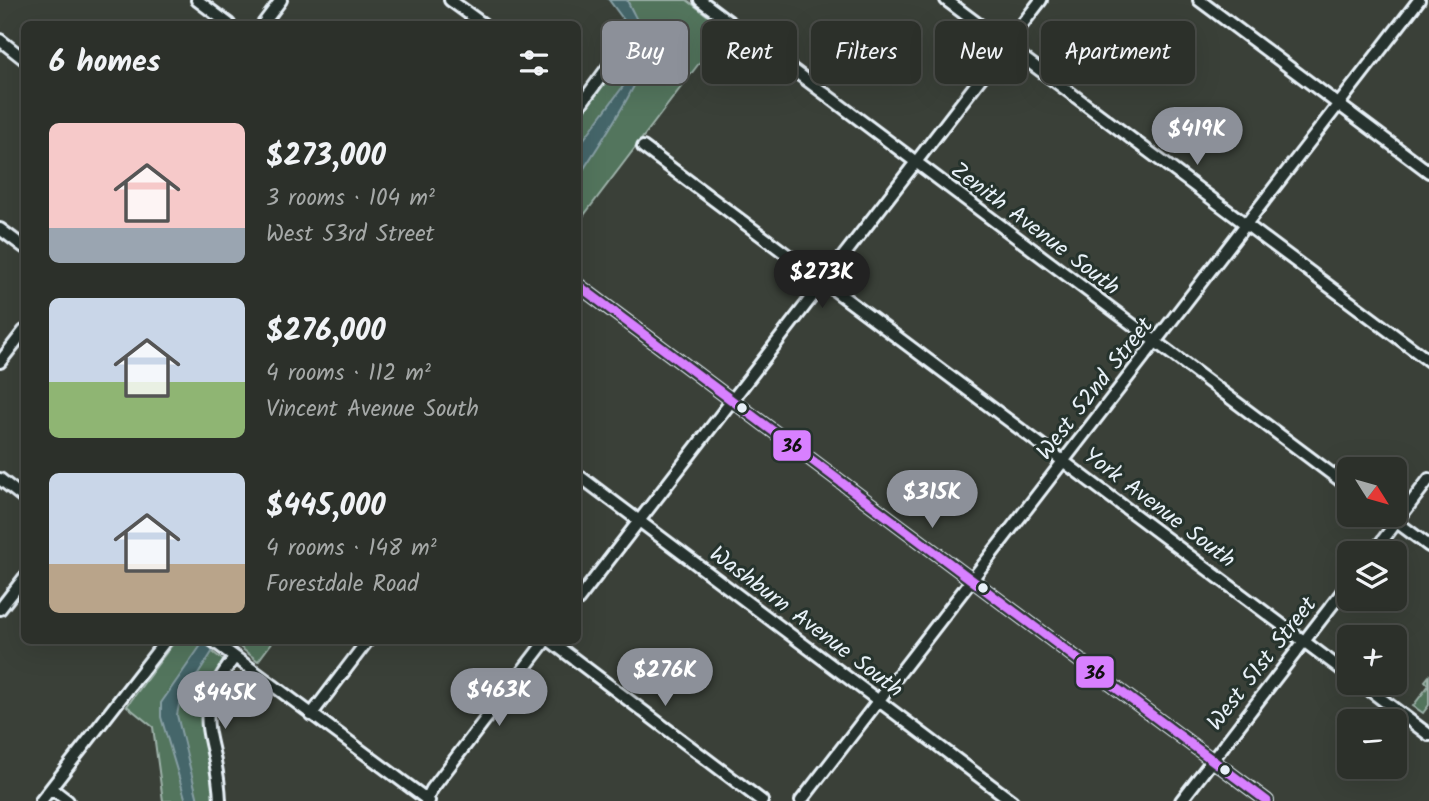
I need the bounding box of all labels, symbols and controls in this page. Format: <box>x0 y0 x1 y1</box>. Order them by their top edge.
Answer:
chip: Buy <box>602 21 688 84</box>
chip: Rent <box>702 21 797 84</box>
chip: Filters <box>811 21 921 84</box>
chip: New <box>935 21 1027 84</box>
chip: Apartment <box>1041 21 1195 84</box>
text: 6 homes <box>49 39 161 87</box>
icon: filters <box>515 44 553 82</box>
pin: $419K <box>1148 108 1246 167</box>
text: $419K <box>1168 112 1226 148</box>
text: $273,000 <box>266 133 386 181</box>
icon: home <box>105 151 189 235</box>
street label: Zenith Avenue South <box>942 154 1127 306</box>
text: 3 rooms · 104 m² <box>266 181 435 217</box>
text: West 53rd Street <box>266 217 434 253</box>
pin: $273K <box>773 250 871 310</box>
text: $273K <box>790 255 854 291</box>
text: $276,000 <box>266 308 386 356</box>
street label: West 52nd Street <box>1028 309 1164 469</box>
icon: home <box>105 326 189 410</box>
text: 4 rooms · 112 m² <box>266 356 431 392</box>
text: Vincent Avenue South <box>266 392 479 428</box>
unlabelled marker <box>735 401 749 415</box>
line badge: 36 <box>772 429 812 462</box>
text: 36 <box>781 432 802 462</box>
street label: York Avenue South <box>1075 439 1243 578</box>
north arrow <box>1337 457 1407 527</box>
map controls <box>1337 457 1407 779</box>
pin: $315K <box>883 470 981 530</box>
text: $315K <box>903 475 961 511</box>
text: $445,000 <box>266 483 386 531</box>
icon: home <box>105 501 189 585</box>
text: 4 rooms · 148 m² <box>266 531 437 567</box>
street label: Washburn Avenue South <box>701 538 910 708</box>
button: layers <box>1337 541 1407 611</box>
text: Forestdale Road <box>266 567 419 603</box>
unlabelled marker <box>976 581 990 595</box>
street label: West 51st Street <box>1198 588 1327 739</box>
button: + <box>1337 625 1407 695</box>
pin: $276K <box>616 648 714 708</box>
text: $276K <box>633 653 697 689</box>
line badge: 36 <box>1075 655 1115 689</box>
text: 36 <box>1084 659 1105 689</box>
pin: $463K <box>450 668 548 728</box>
pin: $445K <box>176 672 274 731</box>
text: $463K <box>466 673 532 709</box>
text: $445K <box>193 676 257 712</box>
button: − <box>1337 709 1407 779</box>
unlabelled marker <box>1218 763 1232 777</box>

